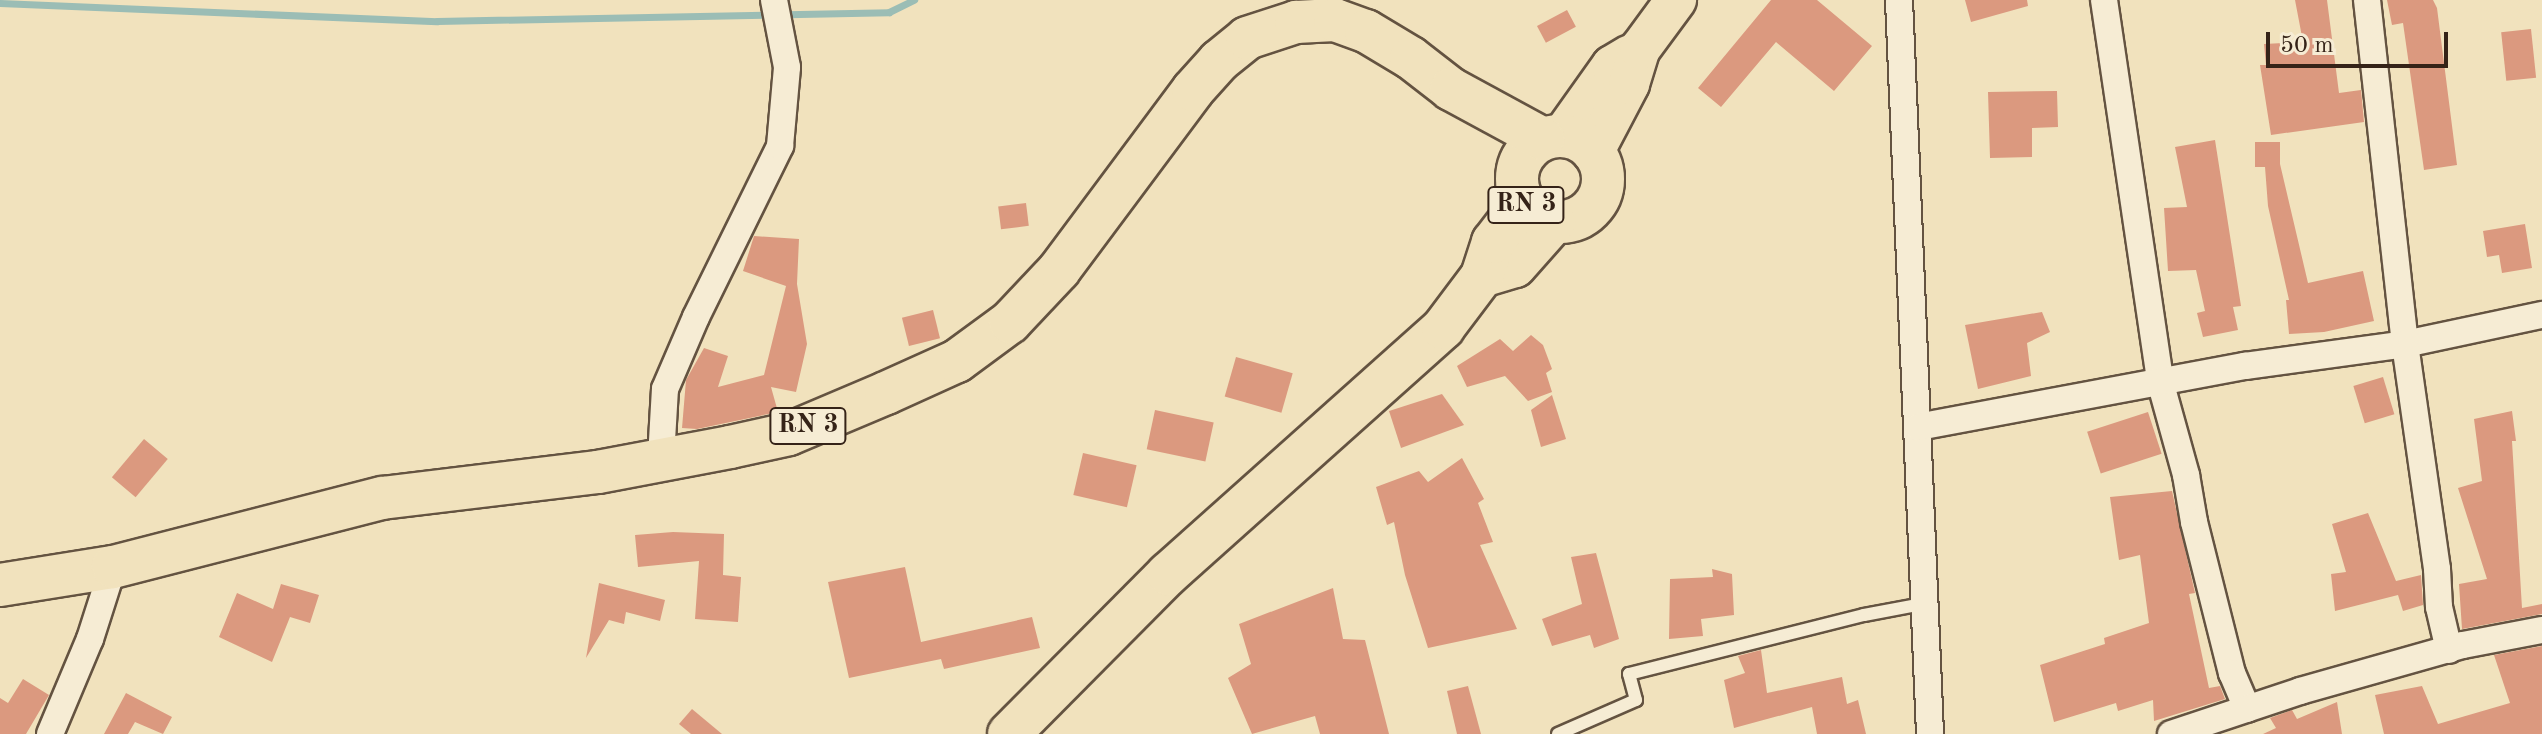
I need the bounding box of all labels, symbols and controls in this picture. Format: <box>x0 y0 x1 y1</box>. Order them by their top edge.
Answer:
scale bar <box>2270 16 2452 66</box>
text: 50 m <box>2280 34 2334 58</box>
road number: RN 3 <box>1486 183 1566 227</box>
road number: RN 3 <box>768 404 848 448</box>

